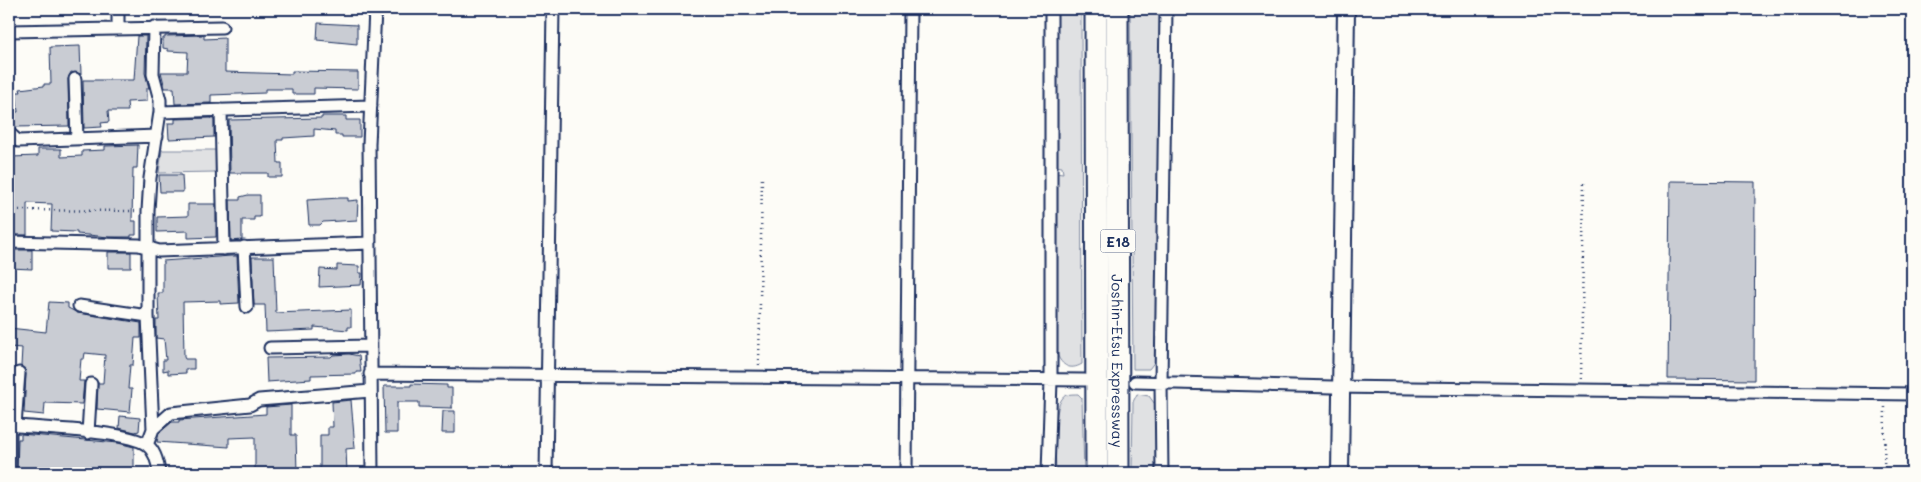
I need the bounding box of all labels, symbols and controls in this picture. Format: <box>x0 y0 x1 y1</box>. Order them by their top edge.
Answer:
road number: E18 <box>1100 230 1136 252</box>
street label: Joshin-Etsu Expressway <box>1108 274 1128 448</box>

